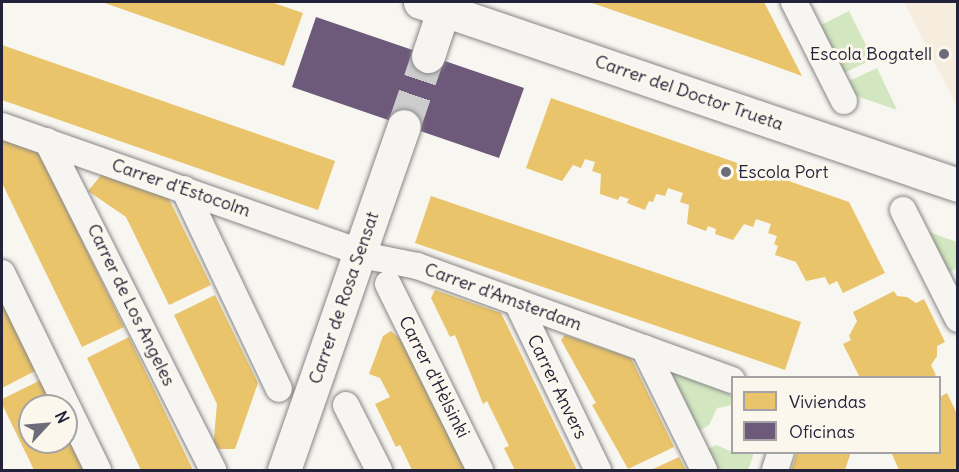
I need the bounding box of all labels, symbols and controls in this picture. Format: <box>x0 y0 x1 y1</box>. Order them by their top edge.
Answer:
place label: Escola Bogatell <box>810 43 932 65</box>
marker: Escola Bogatell <box>937 47 951 61</box>
street label: Carrer del Doctor Trueta <box>592 51 786 135</box>
street label: Carrer d'Estocolm <box>109 154 253 222</box>
place label: Escola Port <box>738 161 828 183</box>
marker: Escola Port <box>719 165 733 179</box>
street label: Carrer de Rosa Sensat <box>304 209 384 387</box>
street label: Carrer de Los Angeles <box>82 220 180 390</box>
street label: Carrer d'Amsterdam <box>421 259 585 335</box>
street label: Carrer d'Hèlsinki <box>394 312 474 442</box>
street label: Carrer Anvers <box>522 331 592 443</box>
legend <box>731 376 941 454</box>
text: Viviendas <box>789 390 866 413</box>
north arrow <box>18 394 78 454</box>
text: N <box>51 408 74 426</box>
text: Oficinas <box>789 420 855 443</box>

